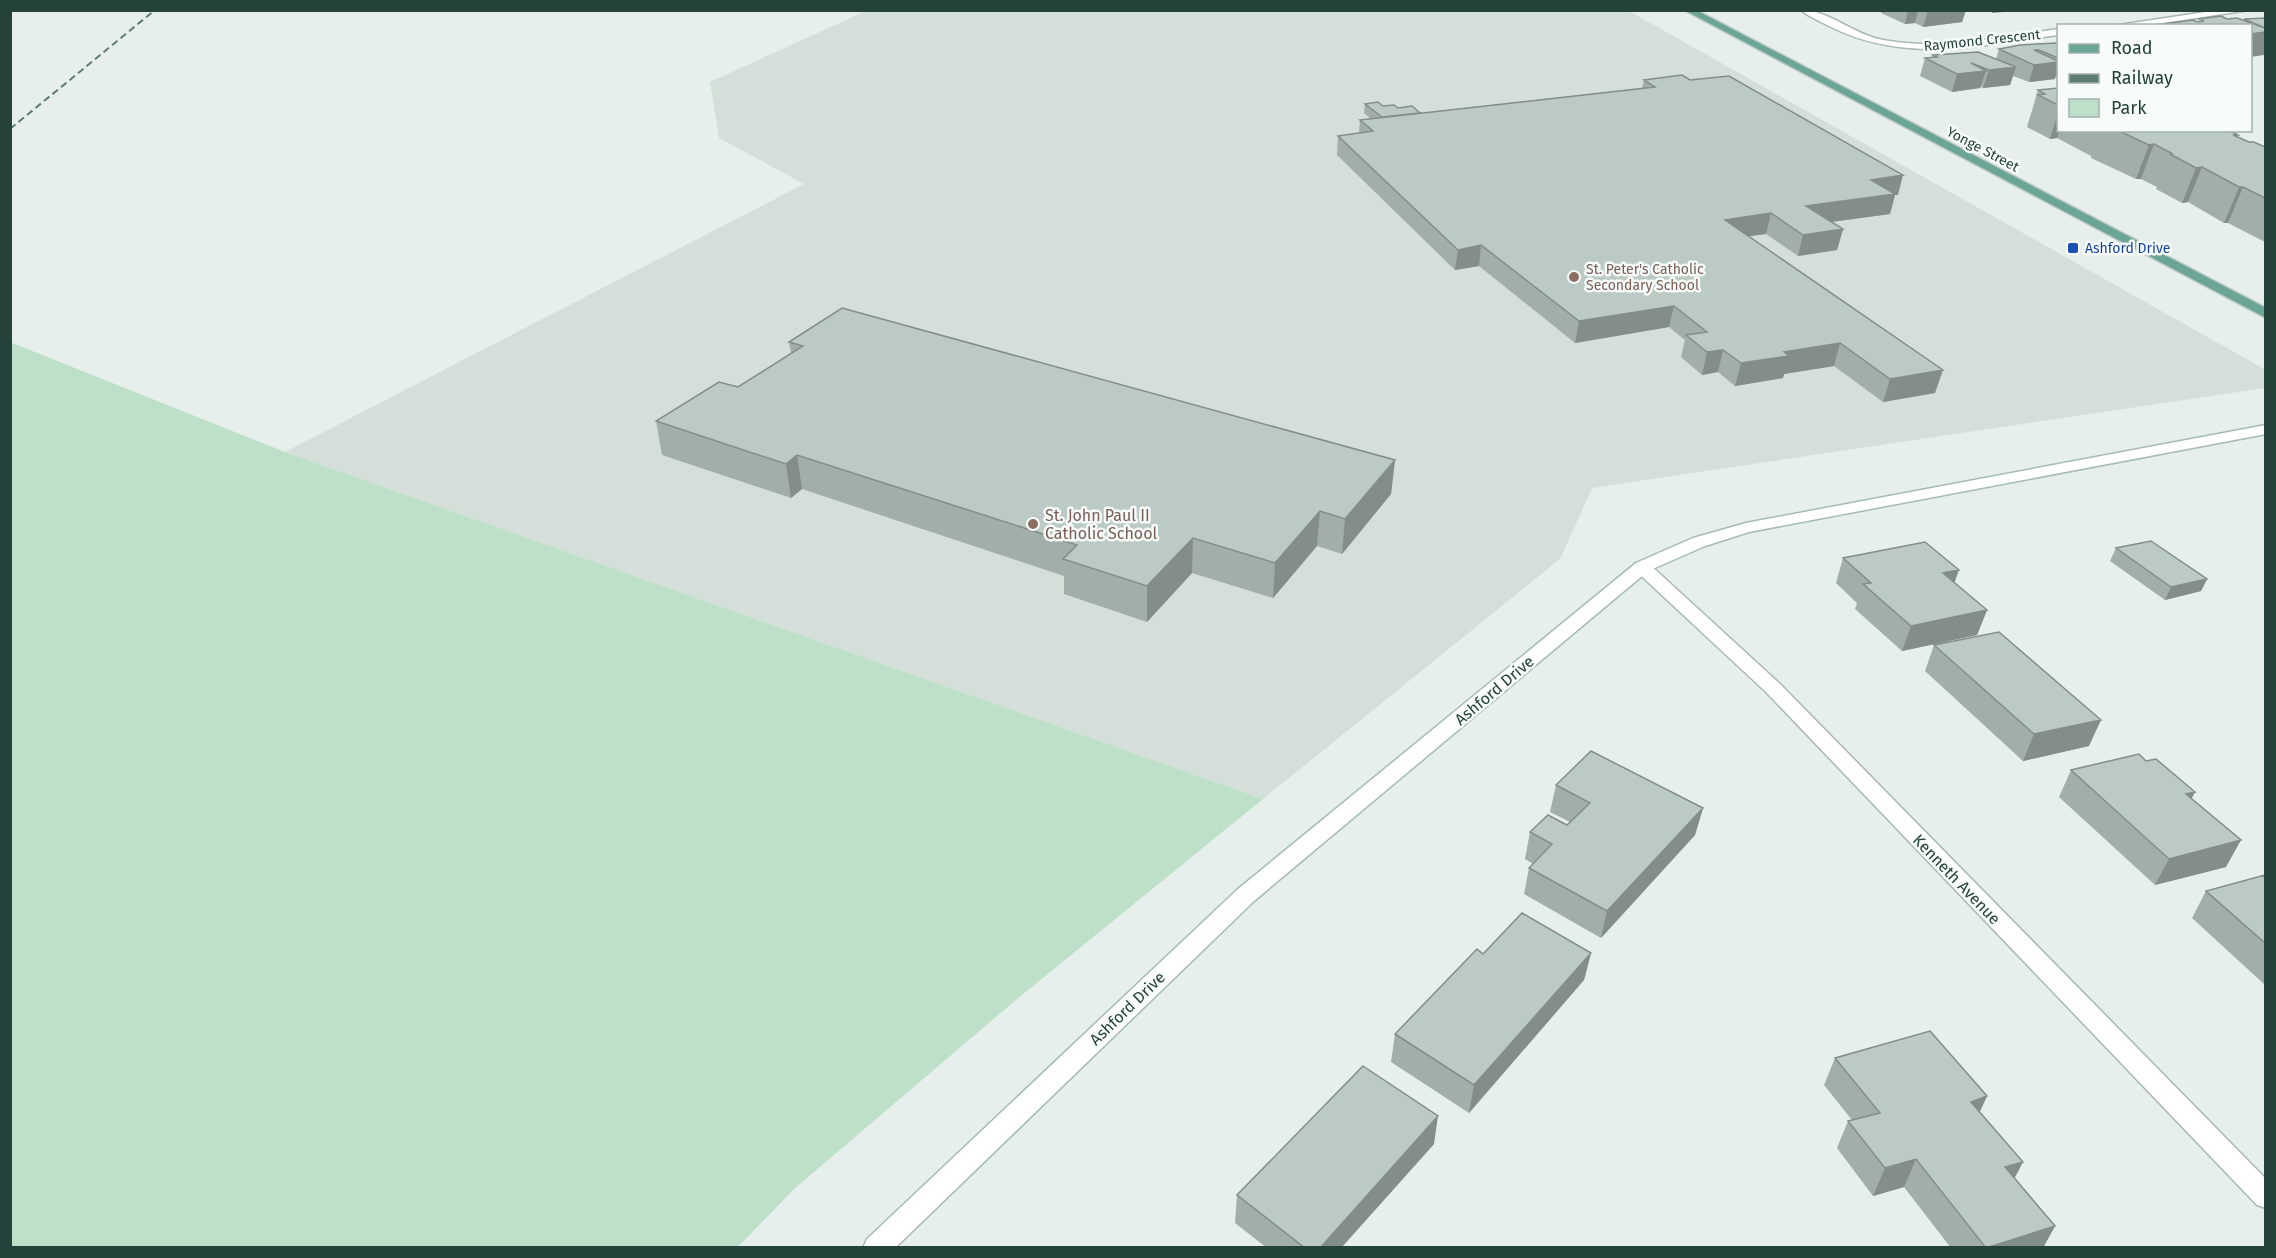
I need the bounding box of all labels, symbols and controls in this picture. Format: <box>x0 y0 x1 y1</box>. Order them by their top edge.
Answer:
legend <box>2057 24 2252 132</box>
street label: Raymond Crescent <box>1923 26 2042 55</box>
text: Road <box>2111 37 2153 59</box>
text: Railway <box>2111 67 2173 89</box>
text: Park <box>2111 97 2147 119</box>
street label: Yonge Street <box>1944 123 2023 176</box>
place label: Ashford Drive <box>2085 240 2170 257</box>
marker: Ashford Drive <box>2066 241 2080 255</box>
place label: St. Peter's Catholic Secondary School <box>1586 261 1704 294</box>
marker: St. Peter's Catholic Secondary School <box>1567 270 1581 284</box>
place label: St. John Paul II Catholic School <box>1045 506 1158 543</box>
marker: St. John Paul II Catholic School <box>1026 517 1040 531</box>
street label: Ashford Drive <box>1451 652 1538 729</box>
street label: Kenneth Avenue <box>1909 830 2004 928</box>
street label: Ashford Drive <box>1086 968 1169 1049</box>

